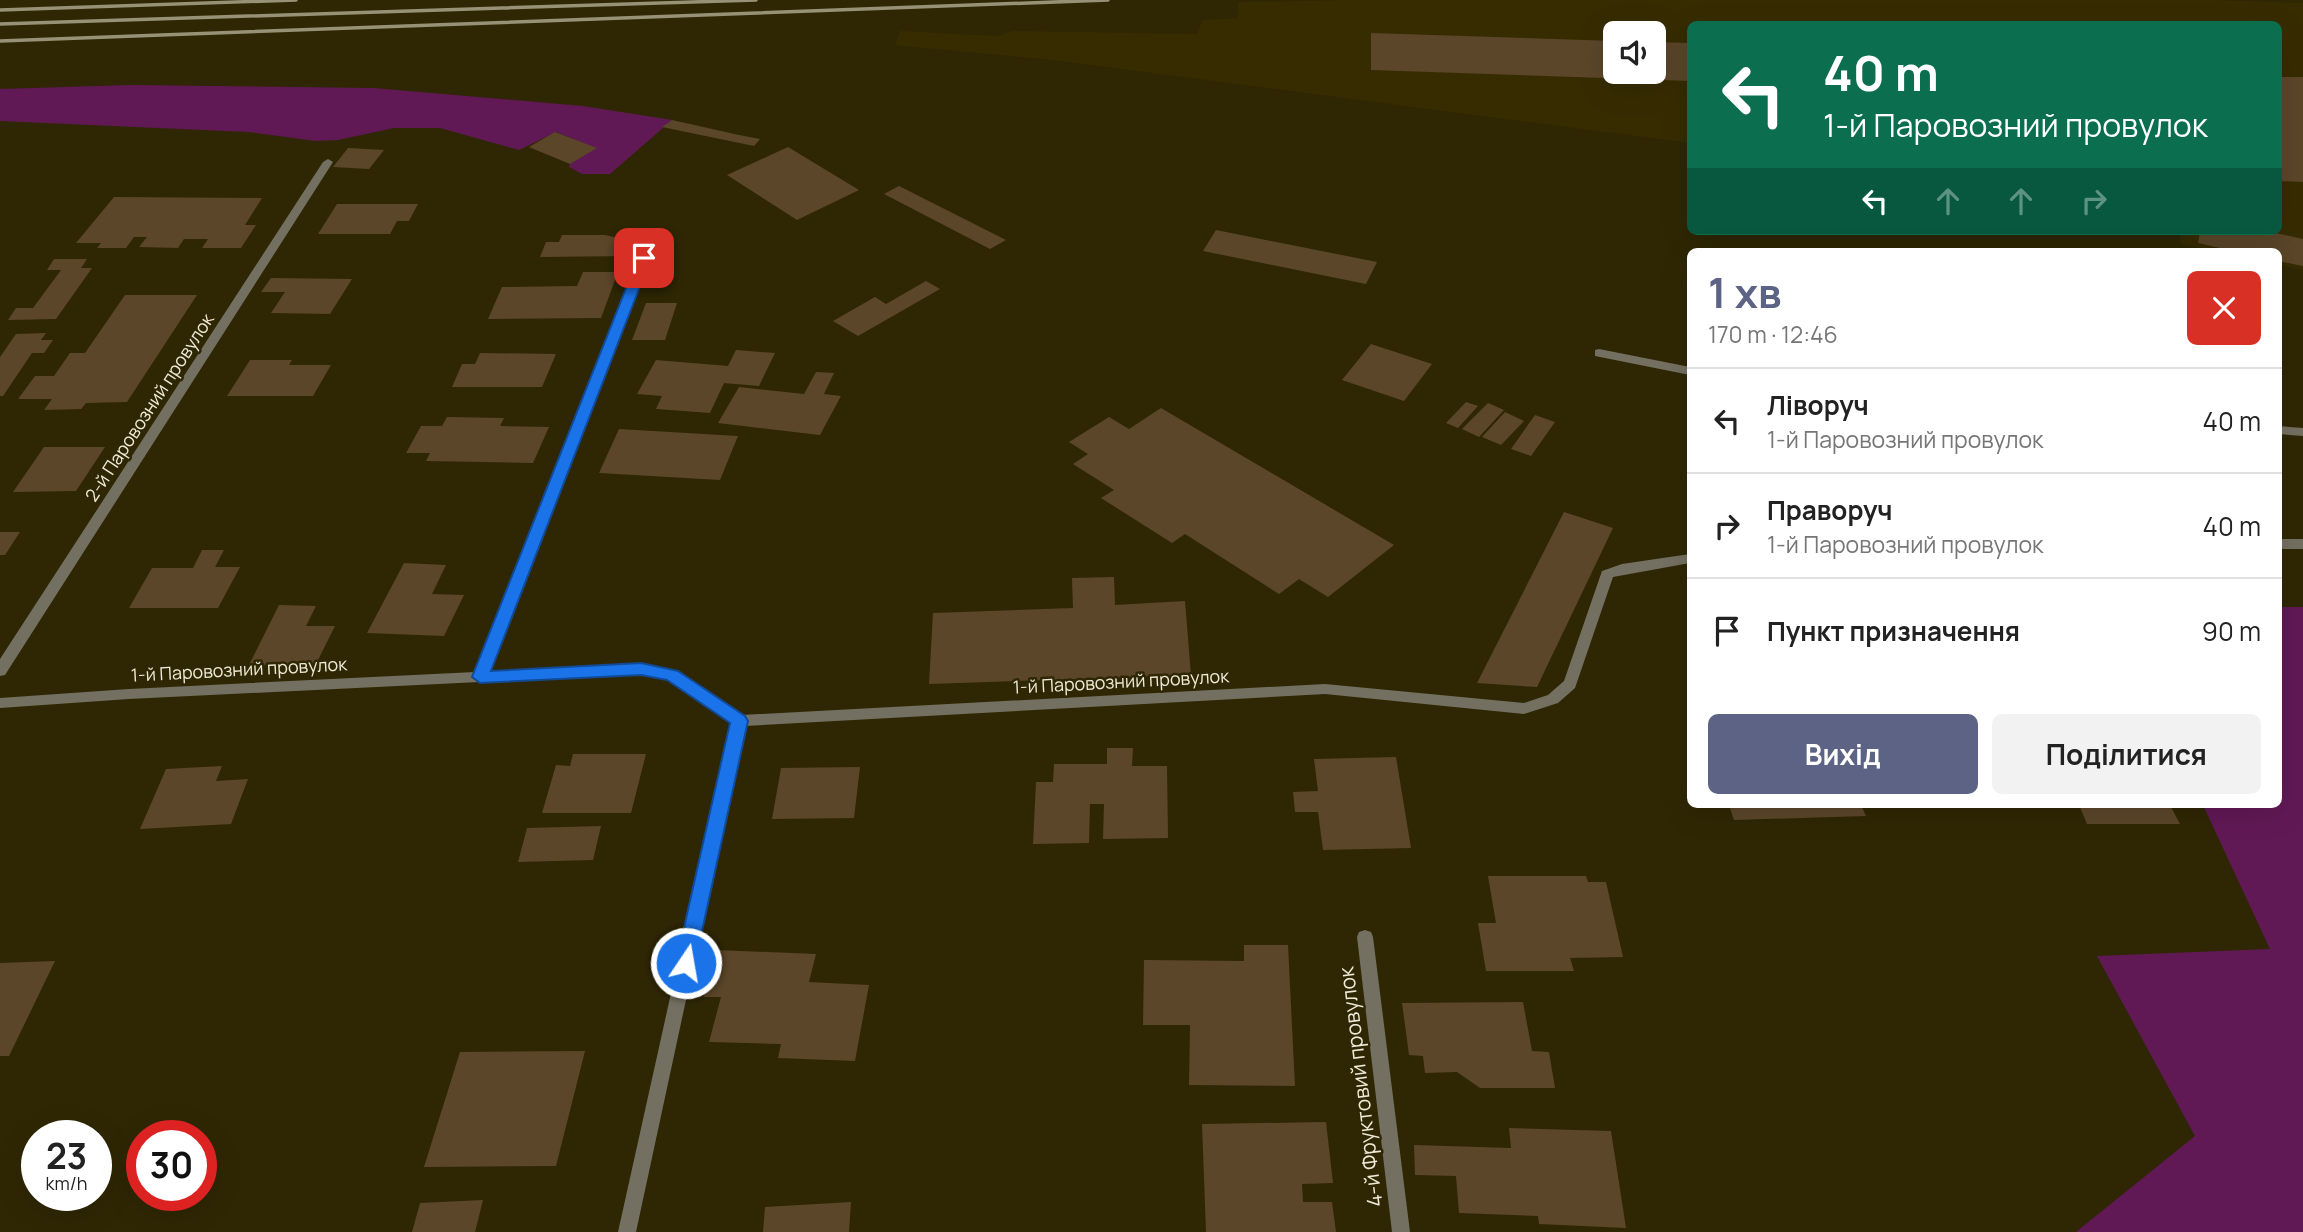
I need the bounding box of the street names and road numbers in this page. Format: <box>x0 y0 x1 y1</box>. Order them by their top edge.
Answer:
street label: 2-й Паровозний провулок <box>79 307 219 506</box>
street label: 1-й Паровозний провулок <box>130 651 349 687</box>
street label: 1-й Паровозний провулок <box>1012 663 1231 699</box>
street label: 4-й Фруктовий провулок <box>1331 965 1389 1209</box>

